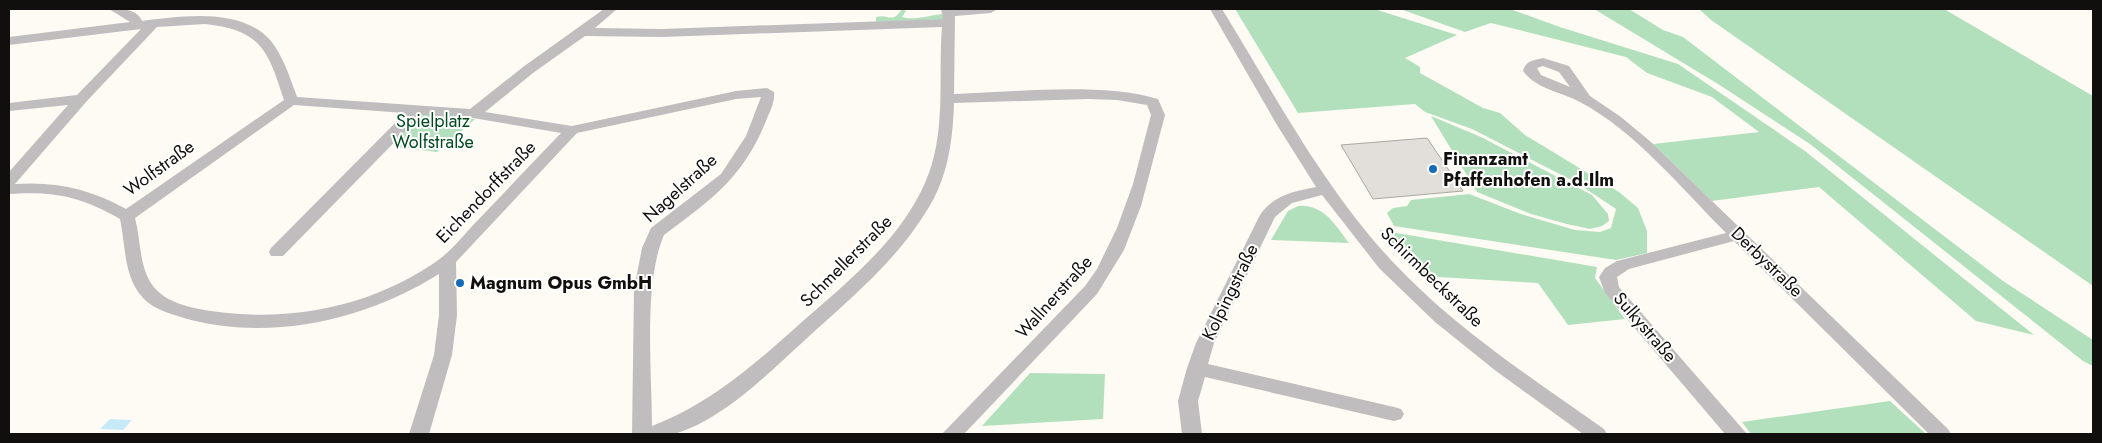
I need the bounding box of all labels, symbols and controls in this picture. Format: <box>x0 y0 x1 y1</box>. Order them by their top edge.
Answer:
park label: Spielplatz Wolfstraße <box>392 108 474 155</box>
street label: Wolfstraße <box>118 134 200 202</box>
street label: Eichendorffstraße <box>430 135 542 249</box>
place label: Finanzamt Pfaffenhofen a.d.Ilm <box>1443 146 1614 193</box>
street label: Nagelstraße <box>637 148 723 228</box>
marker: Finanzamt Pfaffenhofen a.d.Ilm <box>1427 163 1439 175</box>
street label: Schmellerstraße <box>794 209 898 313</box>
street label: Schirmbeckstraße <box>1375 221 1489 333</box>
street label: Derbystraße <box>1725 221 1809 303</box>
street label: Kolpingstraße <box>1195 240 1265 344</box>
street label: Wallnerstraße <box>1010 250 1098 344</box>
place label: Magnum Opus GmbH <box>470 270 652 296</box>
marker: Magnum Opus GmbH <box>454 277 466 289</box>
street label: Sulkystraße <box>1607 286 1683 368</box>

